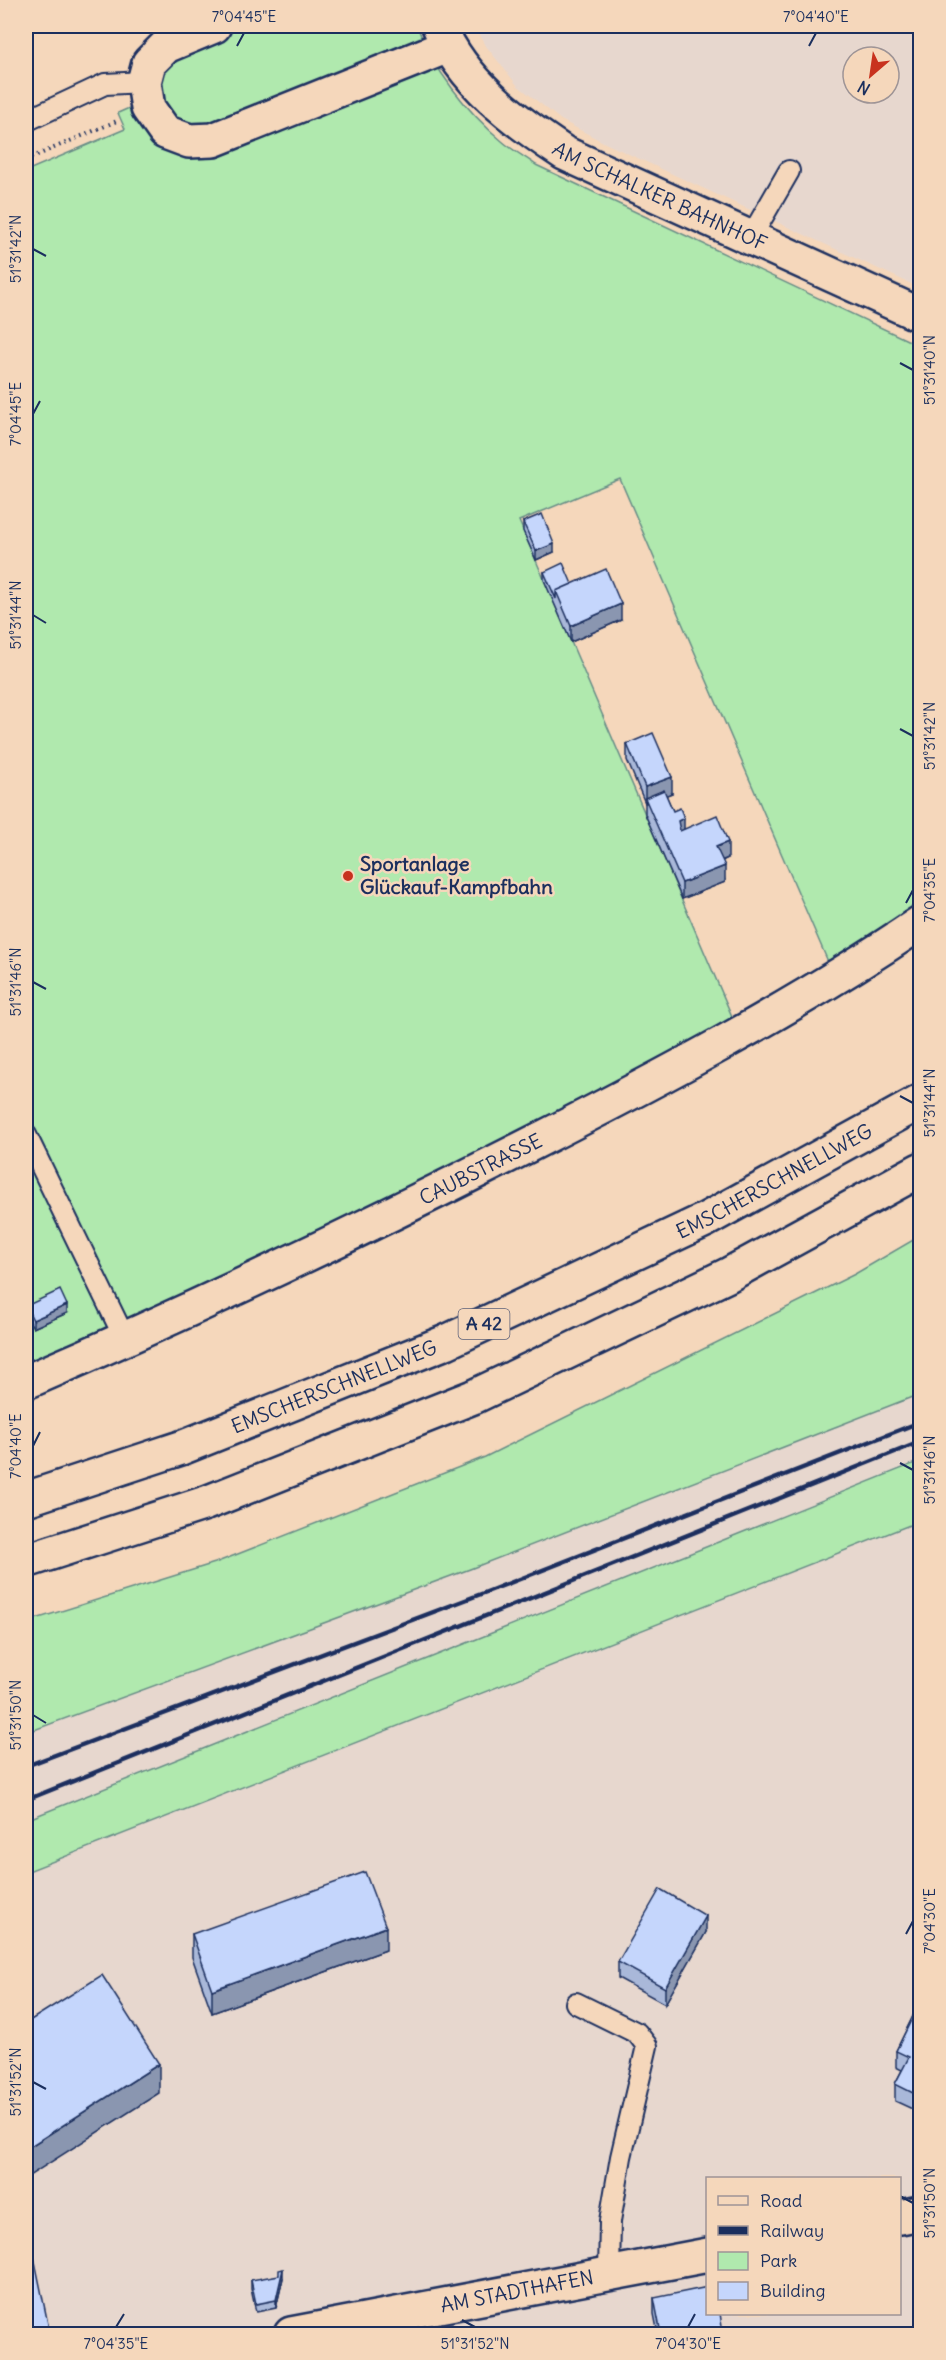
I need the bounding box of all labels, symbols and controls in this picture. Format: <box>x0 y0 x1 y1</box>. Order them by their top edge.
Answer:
text: 7°04'45"E <box>212 7 276 26</box>
text: 7°04'40"E <box>783 7 849 26</box>
north arrow <box>841 45 901 105</box>
text: N <box>854 77 873 100</box>
street label: AM SCHALKER BAHNHOF <box>548 136 771 256</box>
text: 51°31'42"N <box>6 215 25 283</box>
text: 51°31'40"N <box>920 335 939 405</box>
text: 7°04'45"E <box>6 382 25 446</box>
text: 51°31'44"N <box>6 580 25 650</box>
text: 51°31'42"N <box>920 702 939 770</box>
place label: Sportanlage Glückauf-Kampfbahn <box>360 851 553 899</box>
text: 7°04'35"E <box>920 857 939 922</box>
marker: Sportanlage Glückauf-Kampfbahn <box>341 869 355 883</box>
text: 51°31'46"N <box>6 947 25 1017</box>
text: 51°31'44"N <box>920 1068 939 1138</box>
street label: EMSCHERSCHNELLWEG <box>672 1118 876 1244</box>
street label: CAUBSTRASSE <box>415 1128 546 1210</box>
road number: A 42 <box>458 1309 510 1339</box>
street label: EMSCHERSCHNELLWEG <box>227 1334 440 1439</box>
text: 7°04'40"E <box>6 1413 25 1479</box>
text: 51°31'46"N <box>920 1435 939 1505</box>
text: 51°31'50"N <box>6 1680 25 1750</box>
text: 7°04'30"E <box>920 1888 939 1954</box>
text: 51°31'52"N <box>6 2047 25 2117</box>
text: 51°31'50"N <box>920 2168 939 2238</box>
legend <box>706 2177 901 2315</box>
text: Road <box>760 2189 803 2212</box>
text: Railway <box>760 2219 824 2242</box>
text: Park <box>760 2249 797 2272</box>
street label: AM STADTHAFEN <box>438 2264 596 2317</box>
text: Building <box>760 2279 825 2302</box>
text: 7°04'35"E <box>84 2334 149 2353</box>
text: 51°31'52"N <box>440 2334 510 2353</box>
text: 7°04'30"E <box>655 2334 721 2353</box>

